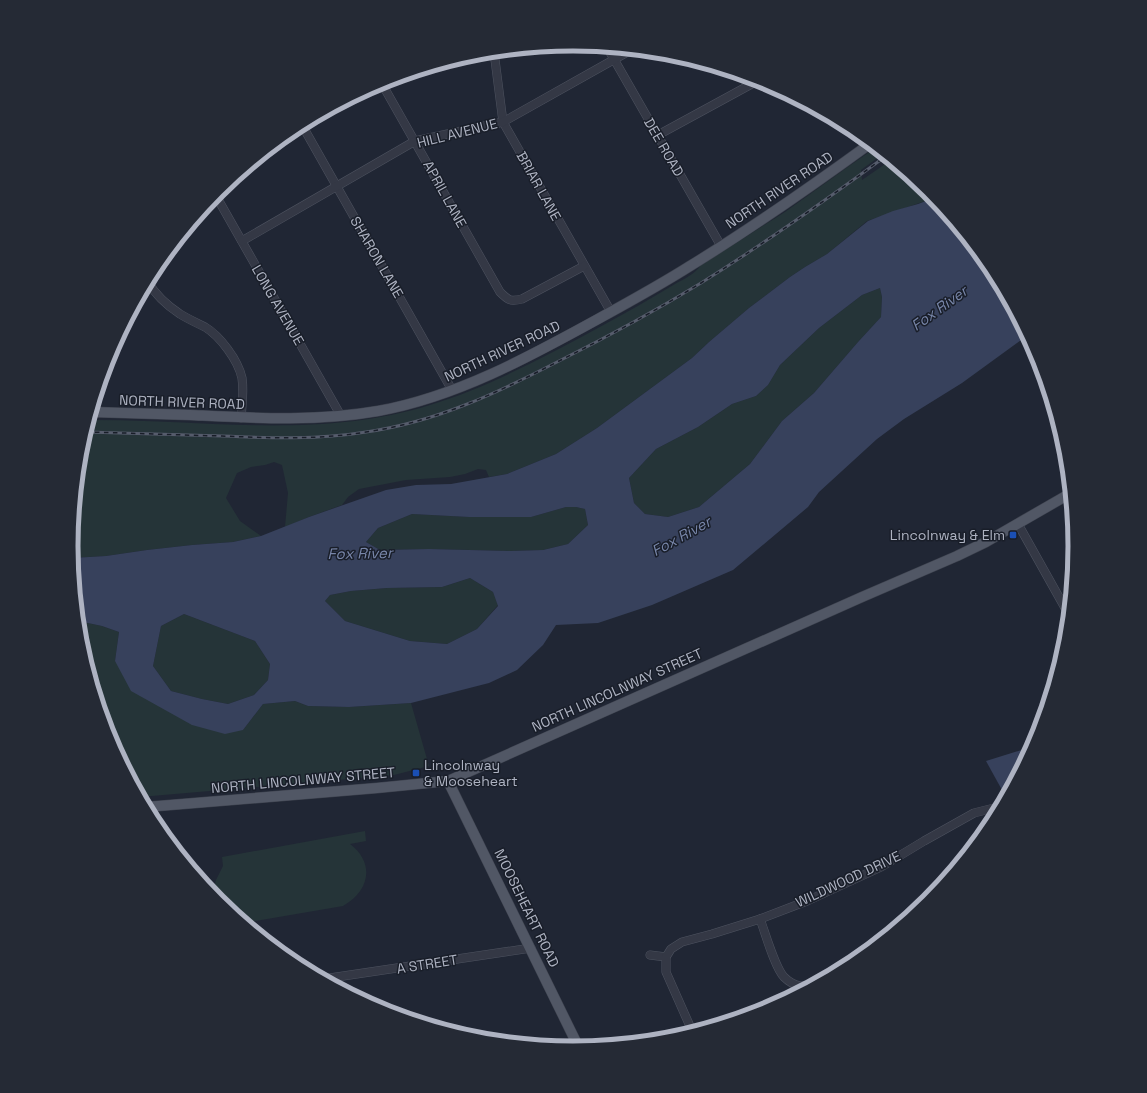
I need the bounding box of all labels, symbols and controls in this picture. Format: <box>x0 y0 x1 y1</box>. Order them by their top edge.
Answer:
street label: HILL AVENUE <box>415 114 499 152</box>
street label: DEE ROAD <box>640 114 688 180</box>
street label: NORTH RIVER ROAD <box>722 147 836 233</box>
street label: BRIAR LANE <box>513 148 565 224</box>
street label: APRIL LANE <box>419 157 471 231</box>
street label: SHARON LANE <box>346 213 408 301</box>
street label: LONG AVENUE <box>248 262 308 348</box>
water label: Fox River <box>907 280 972 335</box>
street label: NORTH RIVER ROAD <box>441 316 563 386</box>
street label: NORTH RIVER ROAD <box>119 391 245 413</box>
water label: Fox River <box>648 511 715 560</box>
place label: Lincolnway & Elm <box>890 526 1005 544</box>
marker: Lincolnway & Elm <box>1008 530 1018 540</box>
water label: Fox River <box>327 543 394 563</box>
street label: NORTH LINCOLNWAY STREET <box>529 644 705 736</box>
place label: Lincolnway & Mooseheart <box>424 756 518 790</box>
street label: NORTH LINCOLNWAY STREET <box>210 763 396 797</box>
marker: Lincolnway & Mooseheart <box>411 768 421 778</box>
street label: MOOSEHEART ROAD <box>491 846 563 970</box>
street label: WILDWOOD DRIVE <box>793 847 904 911</box>
street label: A STREET <box>395 950 459 978</box>

